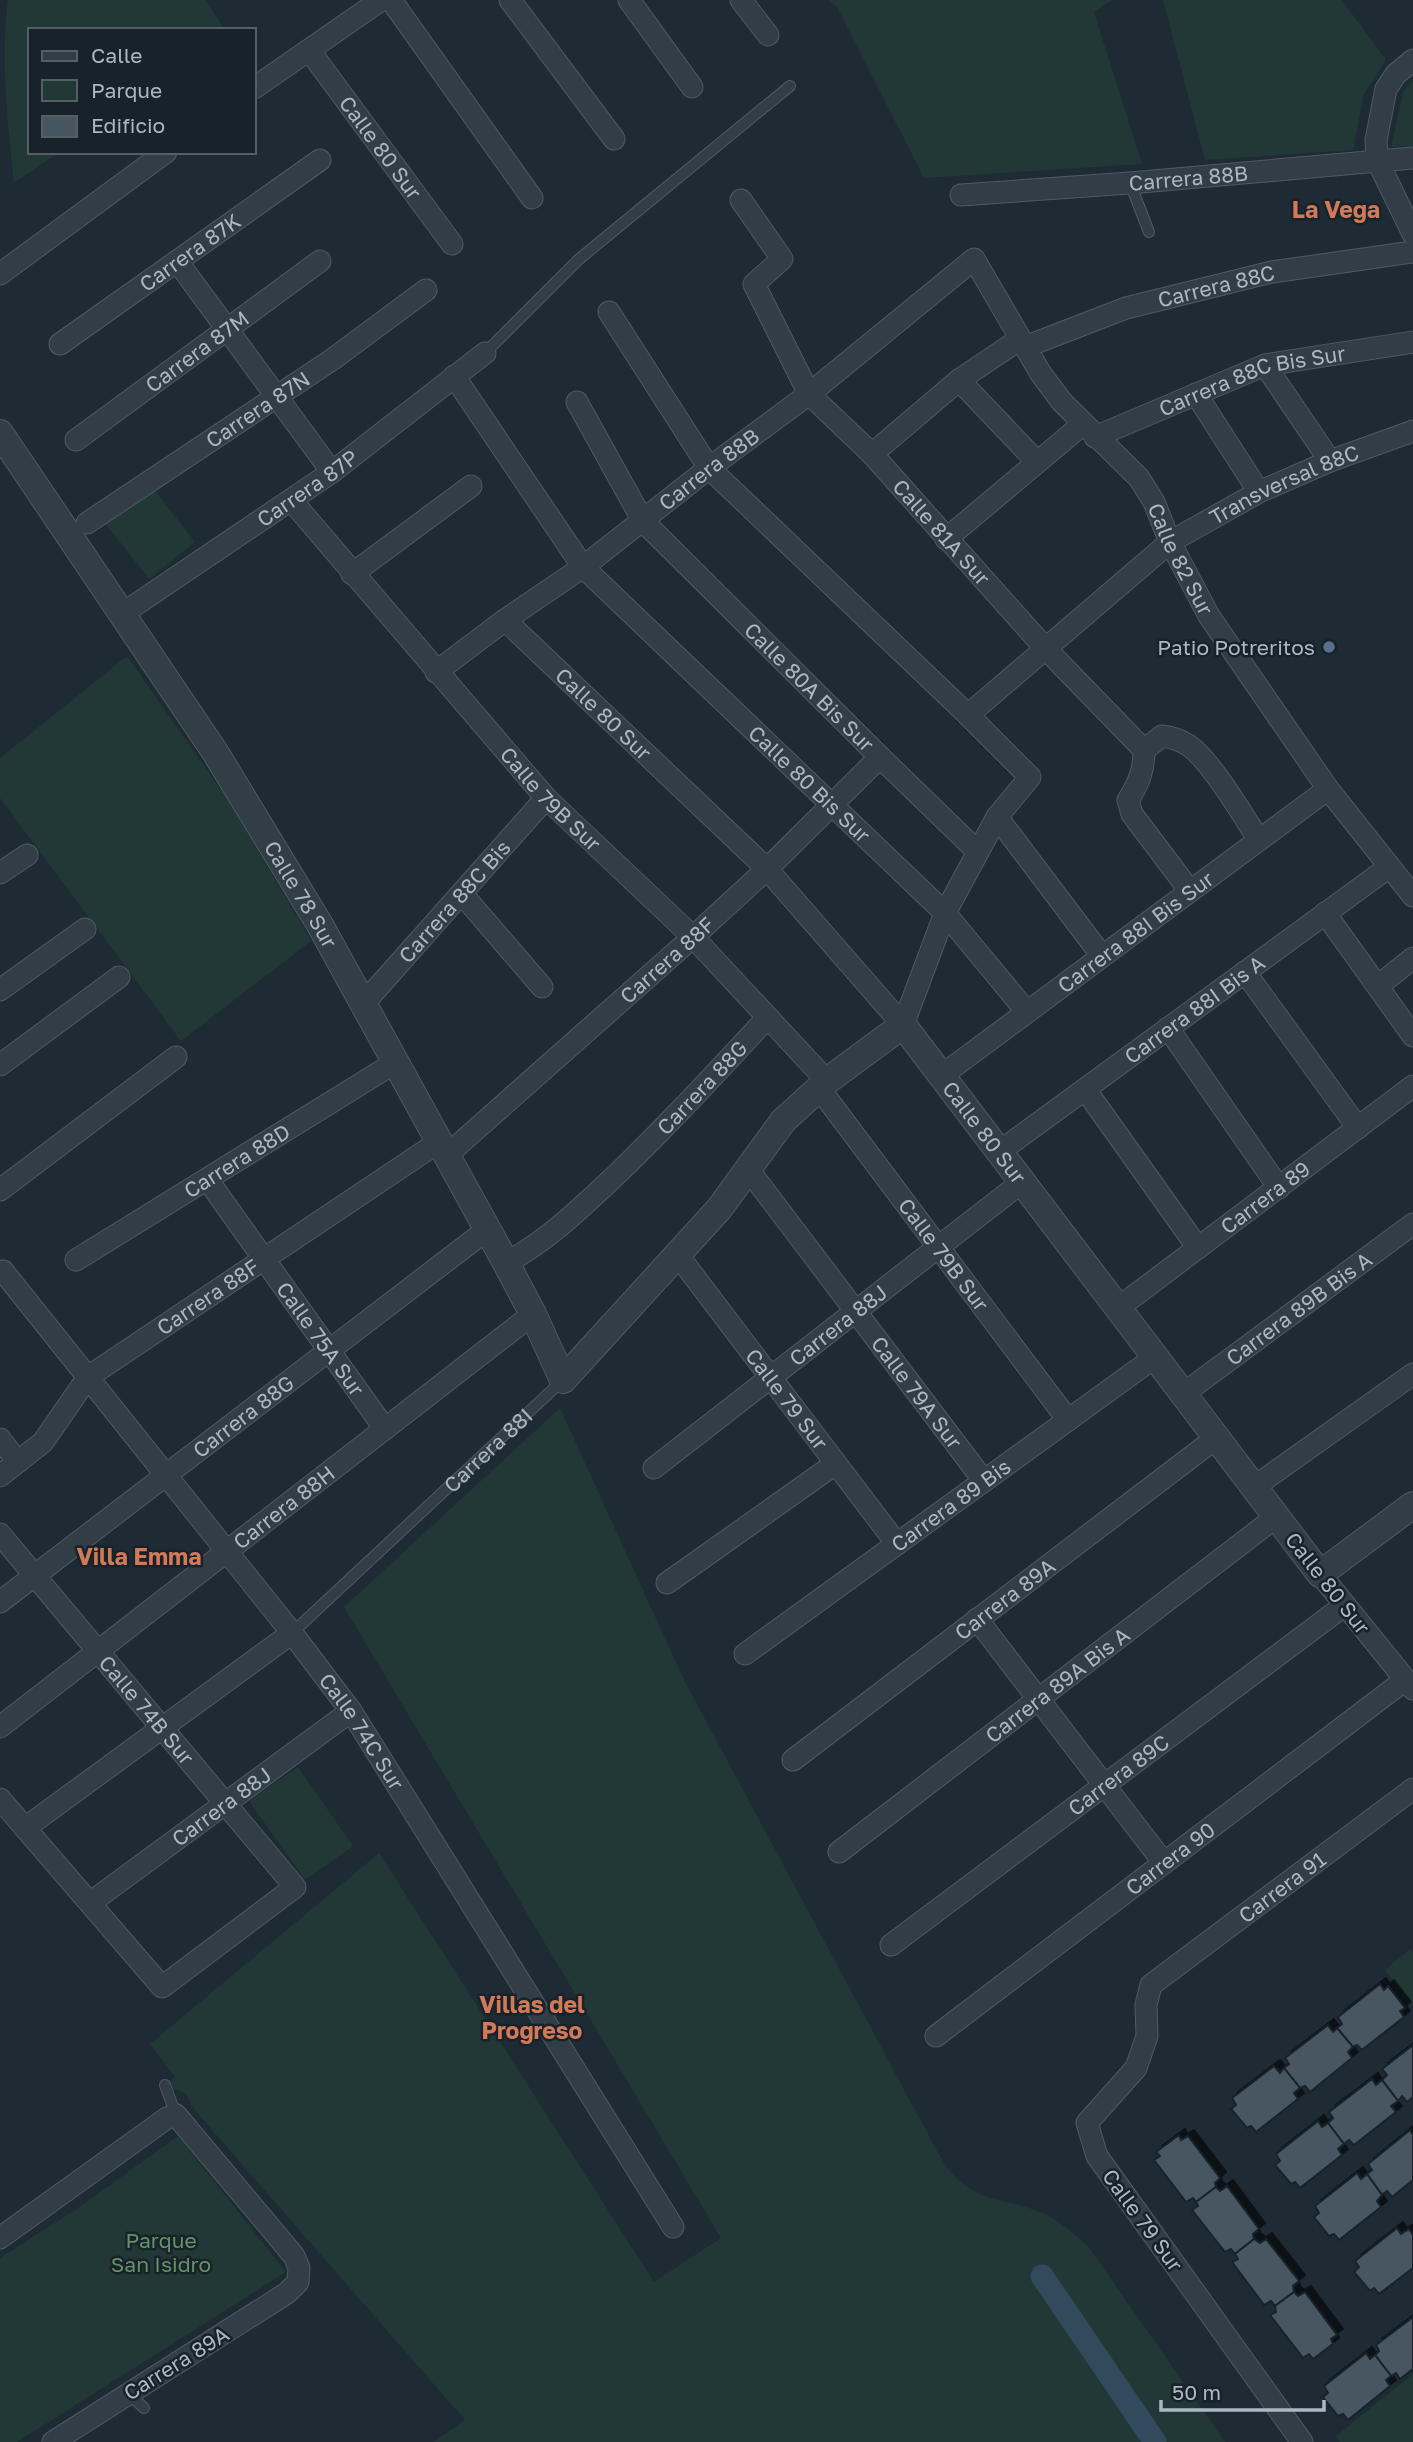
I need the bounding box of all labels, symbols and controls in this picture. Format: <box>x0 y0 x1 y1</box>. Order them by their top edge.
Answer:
legend <box>28 28 256 154</box>
text: Calle <box>91 42 143 68</box>
text: Parque <box>91 77 162 103</box>
street label: Calle 80 Sur <box>334 90 428 204</box>
text: Edificio <box>91 112 165 138</box>
street label: Carrera 88B <box>1128 160 1249 196</box>
district label: La Vega <box>1292 195 1380 223</box>
street label: Carrera 87K <box>134 207 245 297</box>
street label: Carrera 88C <box>1155 259 1277 313</box>
street label: Carrera 87M <box>140 305 254 398</box>
street label: Carrera 88C Bis Sur <box>1155 340 1347 422</box>
street label: Carrera 87N <box>201 365 315 453</box>
street label: Carrera 88B <box>653 423 764 516</box>
street label: Transversal 88C <box>1205 439 1362 530</box>
street label: Carrera 87P <box>252 444 363 532</box>
street label: Calle 81A Sur <box>887 474 996 591</box>
street label: Calle 82 Sur <box>1143 499 1219 619</box>
street label: Calle 80A Bis Sur <box>739 617 880 757</box>
place label: Patio Potreritos <box>1157 634 1315 660</box>
marker: Patio Potreritos <box>1321 639 1337 655</box>
street label: Calle 80 Sur <box>550 662 657 765</box>
street label: Calle 80 Bis Sur <box>743 719 876 848</box>
street label: Calle 79B Sur <box>495 741 607 856</box>
street label: Carrera 88C Bis <box>393 834 516 968</box>
street label: Calle 78 Sur <box>259 836 343 952</box>
street label: Carrera 88I Bis Sur <box>1052 866 1218 998</box>
street label: Carrera 88F <box>614 911 720 1009</box>
street label: Carrera 88I Bis A <box>1119 949 1270 1069</box>
street label: Carrera 88G <box>651 1035 753 1140</box>
street label: Calle 80 Sur <box>937 1076 1032 1189</box>
street label: Carrera 88D <box>179 1118 295 1203</box>
street label: Carrera 89 <box>1215 1155 1315 1239</box>
street label: Calle 79B Sur <box>893 1193 995 1316</box>
street label: Carrera 89B Bis A <box>1221 1246 1377 1371</box>
street label: Carrera 88F <box>152 1253 264 1340</box>
street label: Calle 75A Sur <box>271 1277 370 1401</box>
street label: Carrera 88J <box>784 1279 892 1371</box>
street label: Calle 79A Sur <box>866 1331 968 1454</box>
street label: Calle 79 Sur <box>740 1343 834 1455</box>
street label: Carrera 88G <box>188 1369 299 1463</box>
street label: Carrera 88I <box>438 1402 538 1498</box>
street label: Carrera 89 Bis <box>886 1453 1016 1557</box>
street label: Carrera 88H <box>228 1460 340 1555</box>
street label: Calle 80 Sur <box>1280 1527 1376 1639</box>
district label: Villa Emma <box>76 1542 202 1570</box>
street label: Carrera 89A <box>949 1552 1060 1645</box>
street label: Carrera 89A Bis A <box>980 1621 1134 1748</box>
street label: Calle 74B Sur <box>94 1650 200 1770</box>
street label: Calle 74C Sur <box>314 1668 410 1795</box>
street label: Carrera 89C <box>1063 1729 1174 1821</box>
street label: Carrera 88J <box>167 1761 276 1852</box>
street label: Carrera 90 <box>1120 1816 1220 1900</box>
street label: Carrera 91 <box>1233 1846 1331 1928</box>
district label: Villas del Progreso <box>479 1990 585 2044</box>
street label: Calle 79 Sur <box>1097 2164 1189 2276</box>
park label: Parque San Isidro <box>111 2227 211 2277</box>
street label: Carrera 89A <box>119 2320 233 2406</box>
scale bar <box>1161 2368 1324 2412</box>
text: 50 m <box>1172 2379 1221 2405</box>

